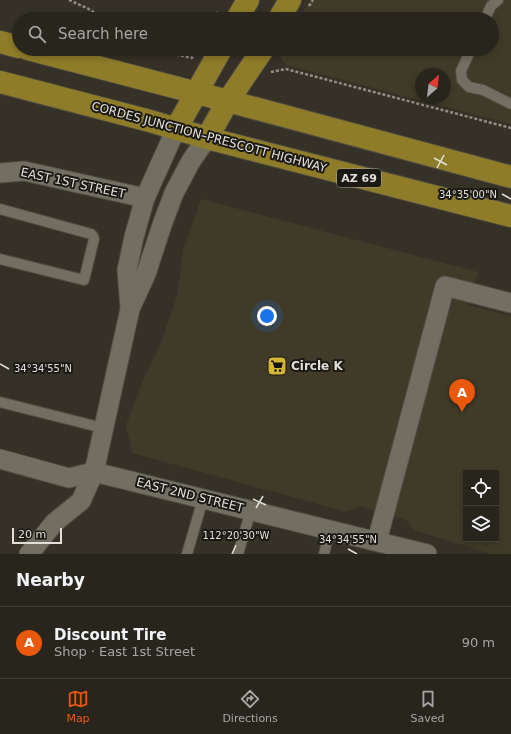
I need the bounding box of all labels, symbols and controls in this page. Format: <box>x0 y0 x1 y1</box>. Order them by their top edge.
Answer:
search box <box>12 12 499 56</box>
icon: search <box>26 23 48 45</box>
text: Search here <box>58 25 148 43</box>
north arrow <box>415 68 451 104</box>
street label: CORDES JUNCTION–PRESCOTT HIGHWAY <box>90 99 329 175</box>
street label: EAST 1ST STREET <box>19 165 127 201</box>
road number: AZ 69 <box>337 169 381 187</box>
text: 34°35'00"N <box>439 189 497 200</box>
your location <box>257 306 277 326</box>
supermarket icon: Circle K <box>266 355 288 377</box>
place label: Circle K <box>291 359 343 373</box>
text: 34°34'55"N <box>14 363 72 374</box>
pin: A <box>449 379 475 412</box>
map controls <box>463 470 499 542</box>
button: locate <box>463 470 499 506</box>
street label: EAST 2ND STREET <box>135 475 246 515</box>
button: layers <box>463 506 499 542</box>
scale bar <box>12 526 62 545</box>
text: 20 m <box>18 528 46 541</box>
text: 112°20'30"W <box>203 530 269 541</box>
text: 34°34'55"N <box>319 534 377 545</box>
text: Nearby <box>16 570 85 590</box>
text: Discount Tire <box>54 626 166 644</box>
text: A <box>24 635 34 650</box>
text: 90 m <box>462 635 495 650</box>
text: Shop · East 1st Street <box>54 644 195 659</box>
tab: Map <box>66 688 90 725</box>
tab: Directions <box>222 688 278 725</box>
tab: Saved <box>411 688 445 725</box>

